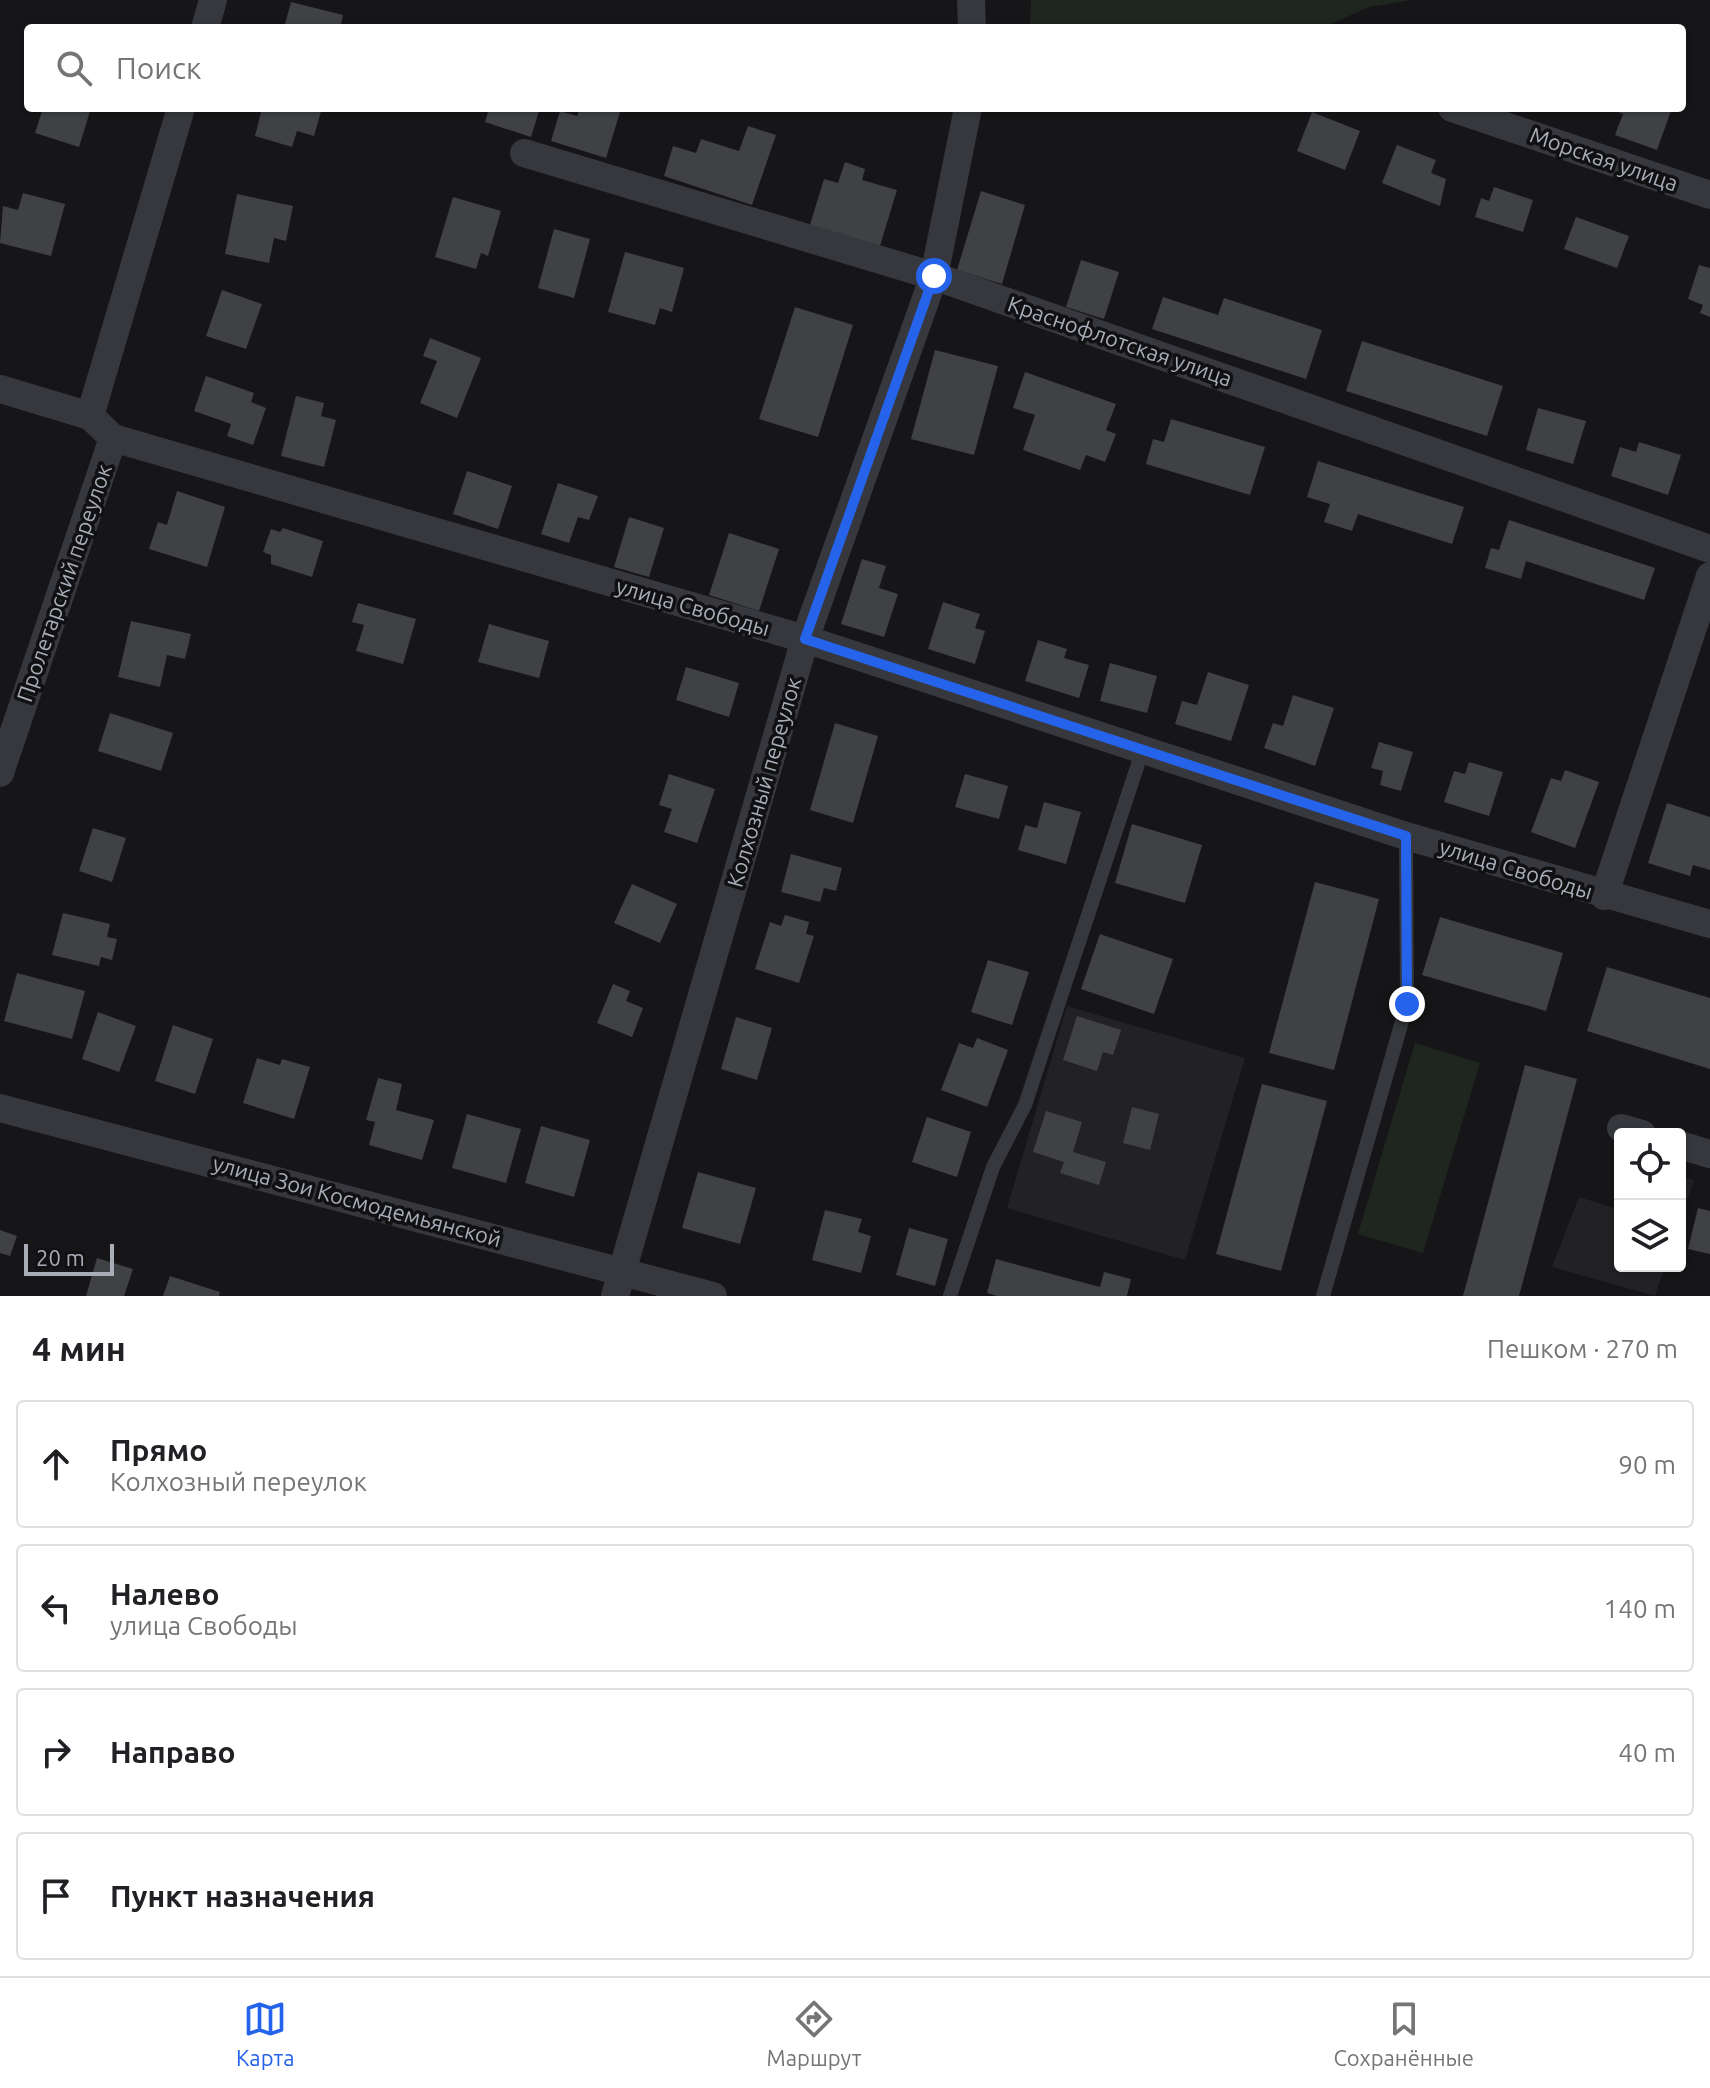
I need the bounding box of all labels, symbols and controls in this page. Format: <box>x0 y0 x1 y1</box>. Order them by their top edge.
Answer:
search box <box>24 24 1686 112</box>
icon: search <box>52 46 96 90</box>
text: Поиск <box>116 51 201 85</box>
street label: Морская улица <box>1527 122 1681 196</box>
route start <box>916 258 952 294</box>
street label: Краснофлотская улица <box>1005 290 1236 391</box>
street label: Пролетарский переулок <box>11 461 116 705</box>
street label: улица Свободы <box>613 573 773 640</box>
street label: Колхозный переулок <box>722 674 805 890</box>
street label: улица Свободы <box>1437 833 1596 904</box>
route end <box>1389 986 1425 1022</box>
map controls <box>1614 1128 1686 1272</box>
button: locate <box>1614 1128 1686 1200</box>
street label: улица Зои Космодемьянской <box>210 1150 504 1251</box>
button: layers <box>1614 1200 1686 1272</box>
scale bar <box>24 1240 114 1276</box>
text: 20 m <box>36 1245 85 1270</box>
text: 4 мин <box>32 1329 126 1367</box>
text: Пешком · 270 m <box>1487 1334 1678 1363</box>
text: Прямо <box>110 1433 207 1467</box>
icon: ahead <box>34 1442 78 1486</box>
text: 90 m <box>1618 1450 1676 1479</box>
text: Колхозный переулок <box>110 1467 367 1496</box>
text: Налево <box>110 1577 220 1611</box>
icon: left <box>34 1586 78 1630</box>
text: 140 m <box>1604 1594 1676 1623</box>
text: улица Свободы <box>110 1611 298 1640</box>
icon: right <box>34 1730 78 1774</box>
text: Направо <box>110 1735 236 1769</box>
text: 40 m <box>1618 1738 1676 1767</box>
icon: arrive <box>34 1874 78 1918</box>
text: Пункт назначения <box>110 1879 375 1913</box>
tab: Карта <box>236 1997 295 2070</box>
tab: Маршрут <box>767 1997 861 2070</box>
tab: Сохранённые <box>1333 1997 1474 2070</box>

